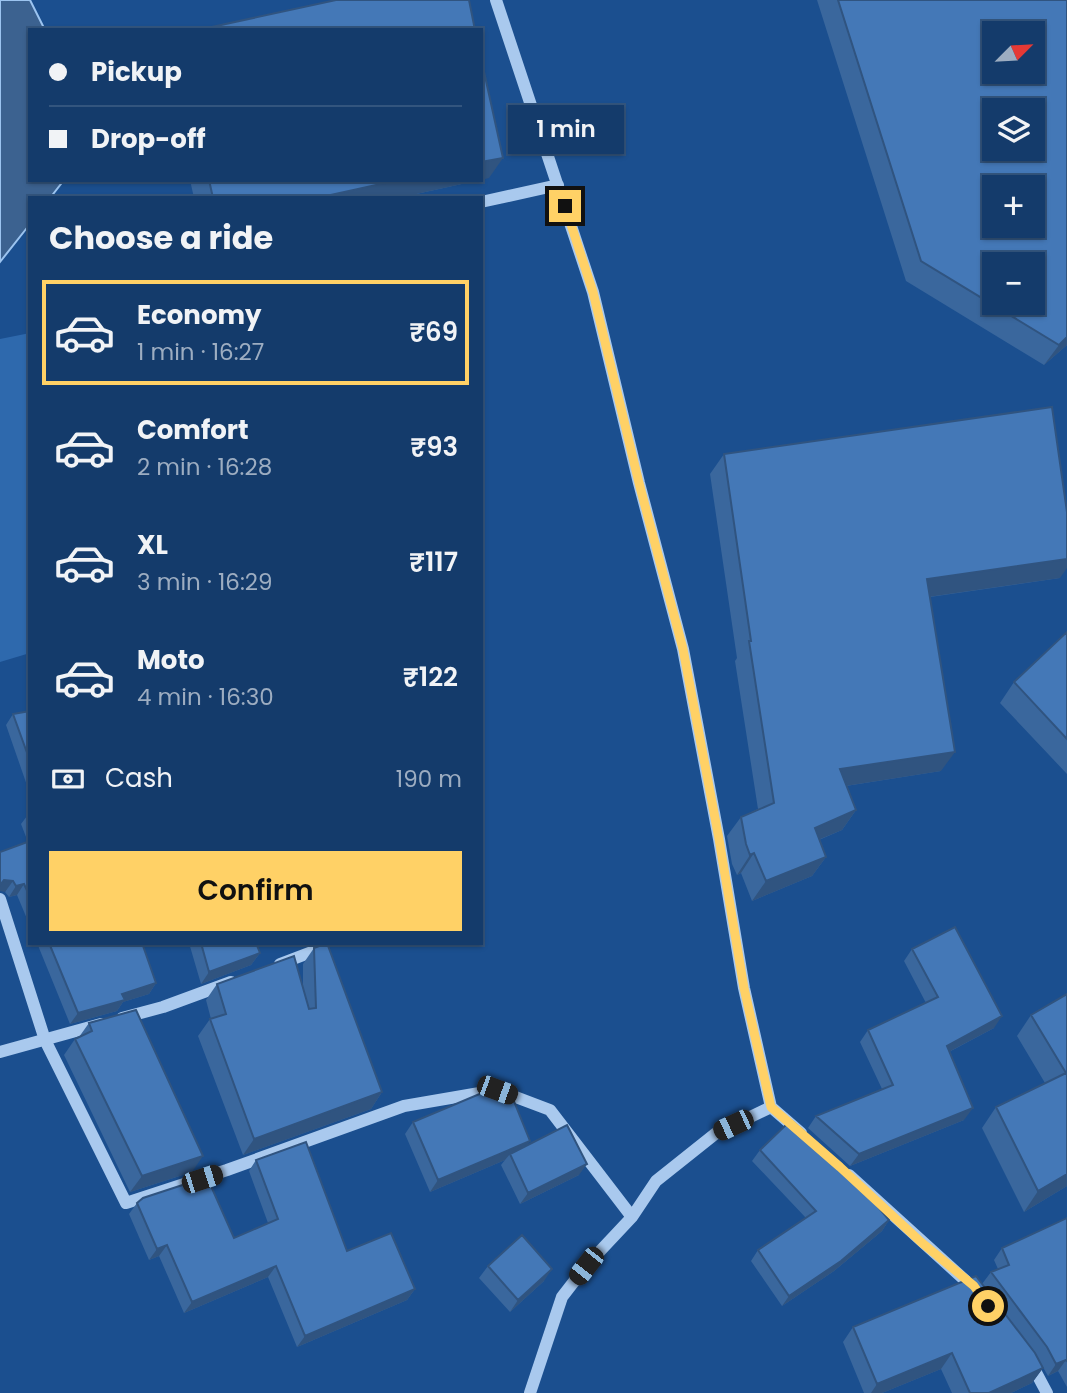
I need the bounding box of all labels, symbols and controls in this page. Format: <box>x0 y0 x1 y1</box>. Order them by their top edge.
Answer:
north arrow <box>982 21 1045 84</box>
map controls <box>982 21 1045 315</box>
text: Pickup <box>91 54 182 90</box>
button: layers <box>982 98 1045 161</box>
callout: 1 min <box>507 104 623 154</box>
text: 1 min <box>536 113 596 145</box>
text: Drop-off <box>91 121 206 157</box>
button: + <box>982 175 1045 238</box>
route end <box>549 190 581 222</box>
text: Choose a ride <box>49 215 273 260</box>
button: − <box>982 252 1045 315</box>
text: Economy <box>137 297 261 333</box>
icon: car <box>53 301 116 364</box>
text: ₹69 <box>409 314 458 350</box>
text: 1 min · 16:27 <box>137 336 264 368</box>
text: Comfort <box>137 412 249 448</box>
icon: car <box>53 416 116 479</box>
text: ₹93 <box>410 429 458 465</box>
text: 2 min · 16:28 <box>137 451 272 483</box>
text: XL <box>137 527 168 563</box>
icon: car <box>53 531 116 594</box>
text: ₹117 <box>409 544 458 580</box>
text: 3 min · 16:29 <box>137 566 273 598</box>
text: Moto <box>137 642 205 678</box>
icon: car <box>53 646 116 709</box>
text: ₹122 <box>403 659 458 695</box>
text: 4 min · 16:30 <box>137 681 274 713</box>
icon: cash <box>49 760 87 798</box>
text: Cash <box>105 760 173 796</box>
text: 190 m <box>396 763 462 795</box>
button: Confirm <box>49 851 462 931</box>
car <box>474 1073 521 1107</box>
car <box>710 1107 757 1143</box>
car <box>179 1163 226 1195</box>
car <box>565 1243 608 1289</box>
route start <box>972 1290 1004 1322</box>

